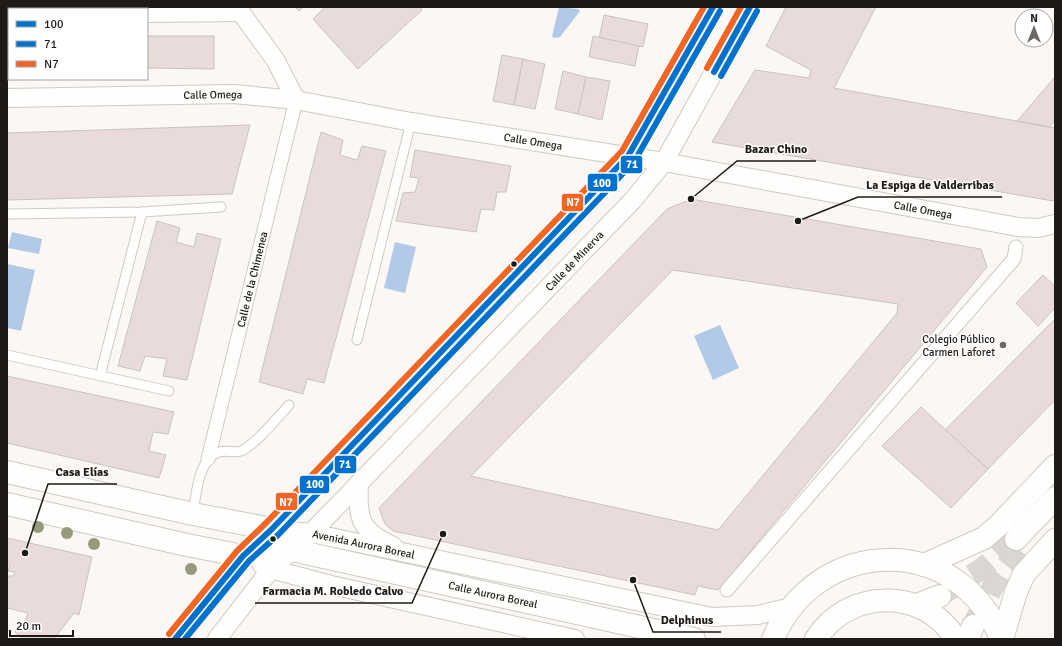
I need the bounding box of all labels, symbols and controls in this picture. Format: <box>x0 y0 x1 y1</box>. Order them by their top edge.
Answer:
legend <box>8 8 148 80</box>
north arrow <box>1014 8 1054 48</box>
text: N <box>1030 12 1038 25</box>
text: 100 <box>44 17 63 32</box>
text: 71 <box>44 37 57 52</box>
text: N7 <box>44 57 59 72</box>
street label: Calle Omega <box>183 88 244 102</box>
street label: Calle Omega <box>503 131 564 153</box>
callout: Bazar Chino <box>737 137 816 161</box>
text: Bazar Chino <box>745 142 807 157</box>
line badge: 71 <box>620 155 643 174</box>
text: 71 <box>626 158 638 171</box>
line badge: 100 <box>587 173 618 192</box>
callout: La Espiga de Valderribas <box>858 173 1002 197</box>
text: 100 <box>593 177 611 190</box>
text: La Espiga de Valderribas <box>866 178 995 193</box>
line badge: N7 <box>561 193 584 212</box>
text: N7 <box>566 196 580 209</box>
street label: Calle Omega <box>893 198 954 222</box>
street label: Calle de Minerva <box>543 228 607 294</box>
street label: Calle de la Chimenea <box>235 230 271 329</box>
unlabelled marker <box>509 259 519 269</box>
place label: Colegio Público Carmen Laforet <box>922 333 995 359</box>
marker: Colegio Público Carmen Laforet <box>998 340 1008 350</box>
line badge: 71 <box>334 455 357 474</box>
text: 71 <box>339 458 351 471</box>
callout: Casa Elías <box>48 460 117 484</box>
text: Casa Elías <box>55 465 109 480</box>
line badge: 100 <box>299 475 330 494</box>
text: 100 <box>306 478 324 491</box>
line badge: N7 <box>275 492 298 511</box>
text: N7 <box>279 496 293 509</box>
street label: Avenida Aurora Boreal <box>311 527 416 562</box>
unlabelled marker <box>268 534 278 544</box>
callout: Farmacia M. Robledo Calvo <box>255 579 412 603</box>
street label: Calle Aurora Boreal <box>447 579 539 611</box>
text: Farmacia M. Robledo Calvo <box>263 584 403 599</box>
callout: Delphinus <box>653 608 721 632</box>
scale bar <box>10 612 73 638</box>
text: Delphinus <box>661 613 714 628</box>
text: 20 m <box>16 619 41 634</box>

